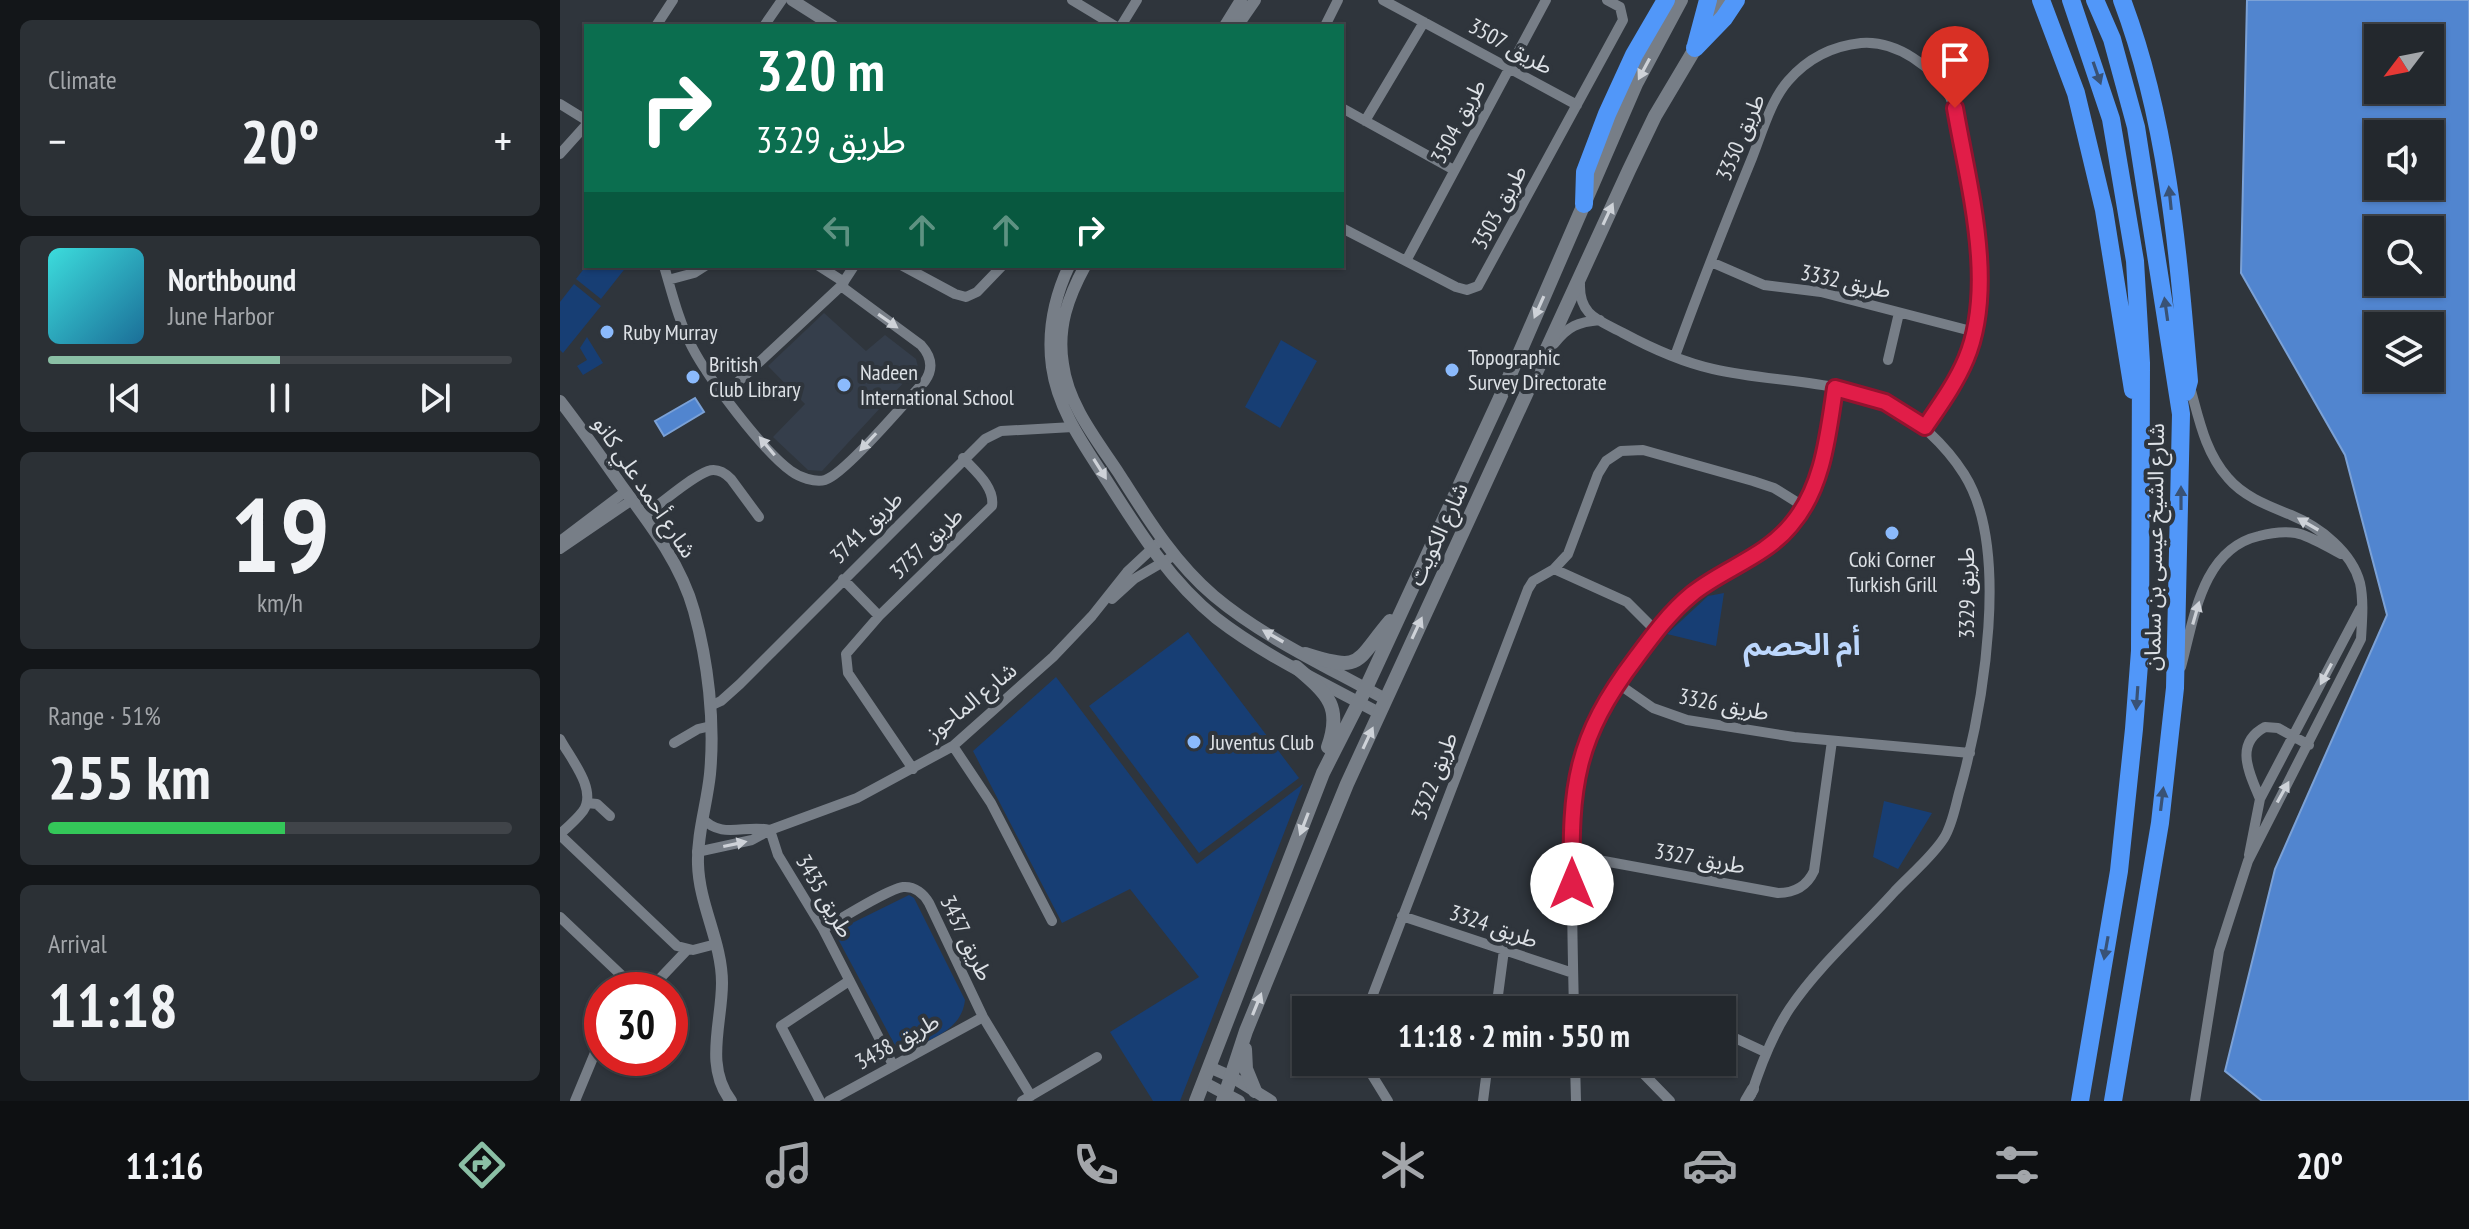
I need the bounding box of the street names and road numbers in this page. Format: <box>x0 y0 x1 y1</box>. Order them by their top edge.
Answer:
street label: طريق 3507 <box>1464 12 1558 80</box>
street label: طريق 3504 <box>1424 74 1492 168</box>
street label: طريق 3330 <box>1709 89 1771 185</box>
street label: طريق 3503 <box>1465 160 1533 254</box>
street label: طريق 3332 <box>1798 258 1894 304</box>
street label: شارع أحمد علي كانو <box>585 411 703 565</box>
street label: شارع الشيخ عيسى بن سلمان <box>2138 423 2173 671</box>
street label: شارع الكويت <box>1402 478 1477 591</box>
street label: طريق 3741 <box>824 485 908 569</box>
street label: طريق 3737 <box>883 501 969 585</box>
street label: طريق 3329 <box>1952 547 1980 639</box>
street label: شارع الماحوز <box>919 656 1024 749</box>
street label: طريق 3326 <box>1676 682 1772 726</box>
street label: طريق 3322 <box>1405 728 1463 824</box>
street label: طريق 3327 <box>1652 836 1748 880</box>
street label: طريق 3435 <box>790 849 860 943</box>
street label: طريق 3437 <box>934 891 1000 985</box>
street label: طريق 3324 <box>1446 898 1542 954</box>
street label: طريق 3438 <box>850 1007 944 1075</box>

